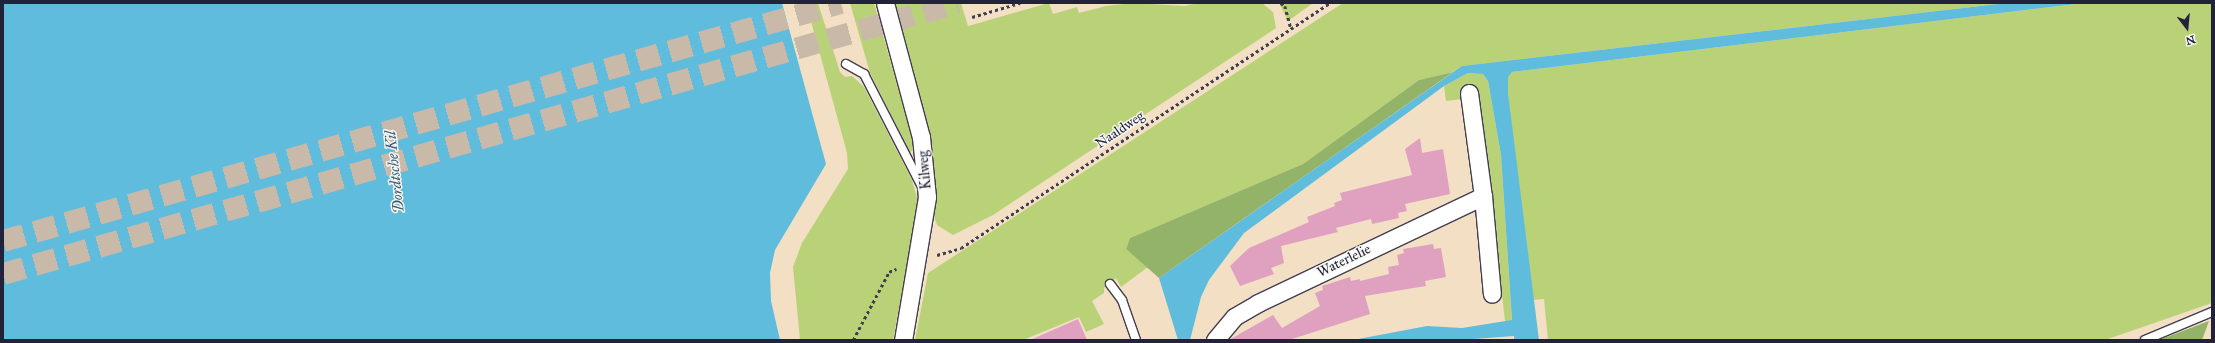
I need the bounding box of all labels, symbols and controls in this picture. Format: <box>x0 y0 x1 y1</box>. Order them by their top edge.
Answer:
north arrow <box>2167 8 2207 48</box>
text: N <box>2184 32 2197 48</box>
street label: Naaldweg <box>1092 108 1148 152</box>
water label: Dordtsche Kil <box>382 130 408 214</box>
street label: Kilweg <box>915 150 935 190</box>
street label: Waterlelie <box>1314 241 1374 281</box>

